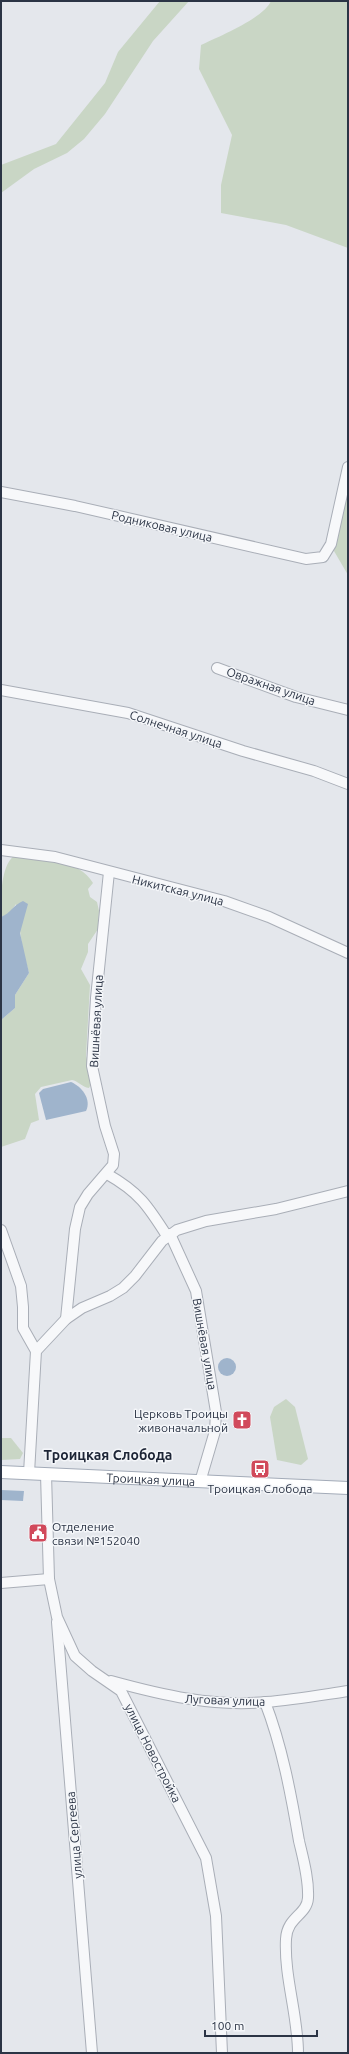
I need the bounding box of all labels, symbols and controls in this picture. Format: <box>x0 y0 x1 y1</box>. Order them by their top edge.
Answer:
street label: Родниковая улица <box>110 508 214 544</box>
street label: Овражная улица <box>225 665 317 707</box>
street label: Солнечная улица <box>128 708 224 750</box>
street label: Никитская улица <box>131 872 225 908</box>
street label: Вишнёвая улица <box>87 974 105 1068</box>
street label: Вишнёвая улица <box>191 1297 219 1391</box>
place label: Церковь Троицы живоначальной <box>134 1407 228 1434</box>
church icon: Церковь Троицы живоначальной <box>231 1409 253 1431</box>
district label: Троицкая Слобода <box>44 1447 172 1463</box>
bus stop icon: Троицкая Слобода <box>249 1458 271 1480</box>
street label: Троицкая улица <box>106 1470 196 1487</box>
place label: Троицкая Слобода <box>208 1482 312 1495</box>
place label: Отделение связи №152040 <box>52 1520 140 1547</box>
public building icon: Отделение связи №152040 <box>27 1522 49 1544</box>
street label: Луговая улица <box>184 1692 266 1708</box>
street label: улица Новостройка <box>122 1701 184 1805</box>
street label: улица Сергеева <box>64 1791 84 1879</box>
scale bar <box>205 2012 317 2038</box>
text: 100 m <box>211 2019 244 2032</box>

